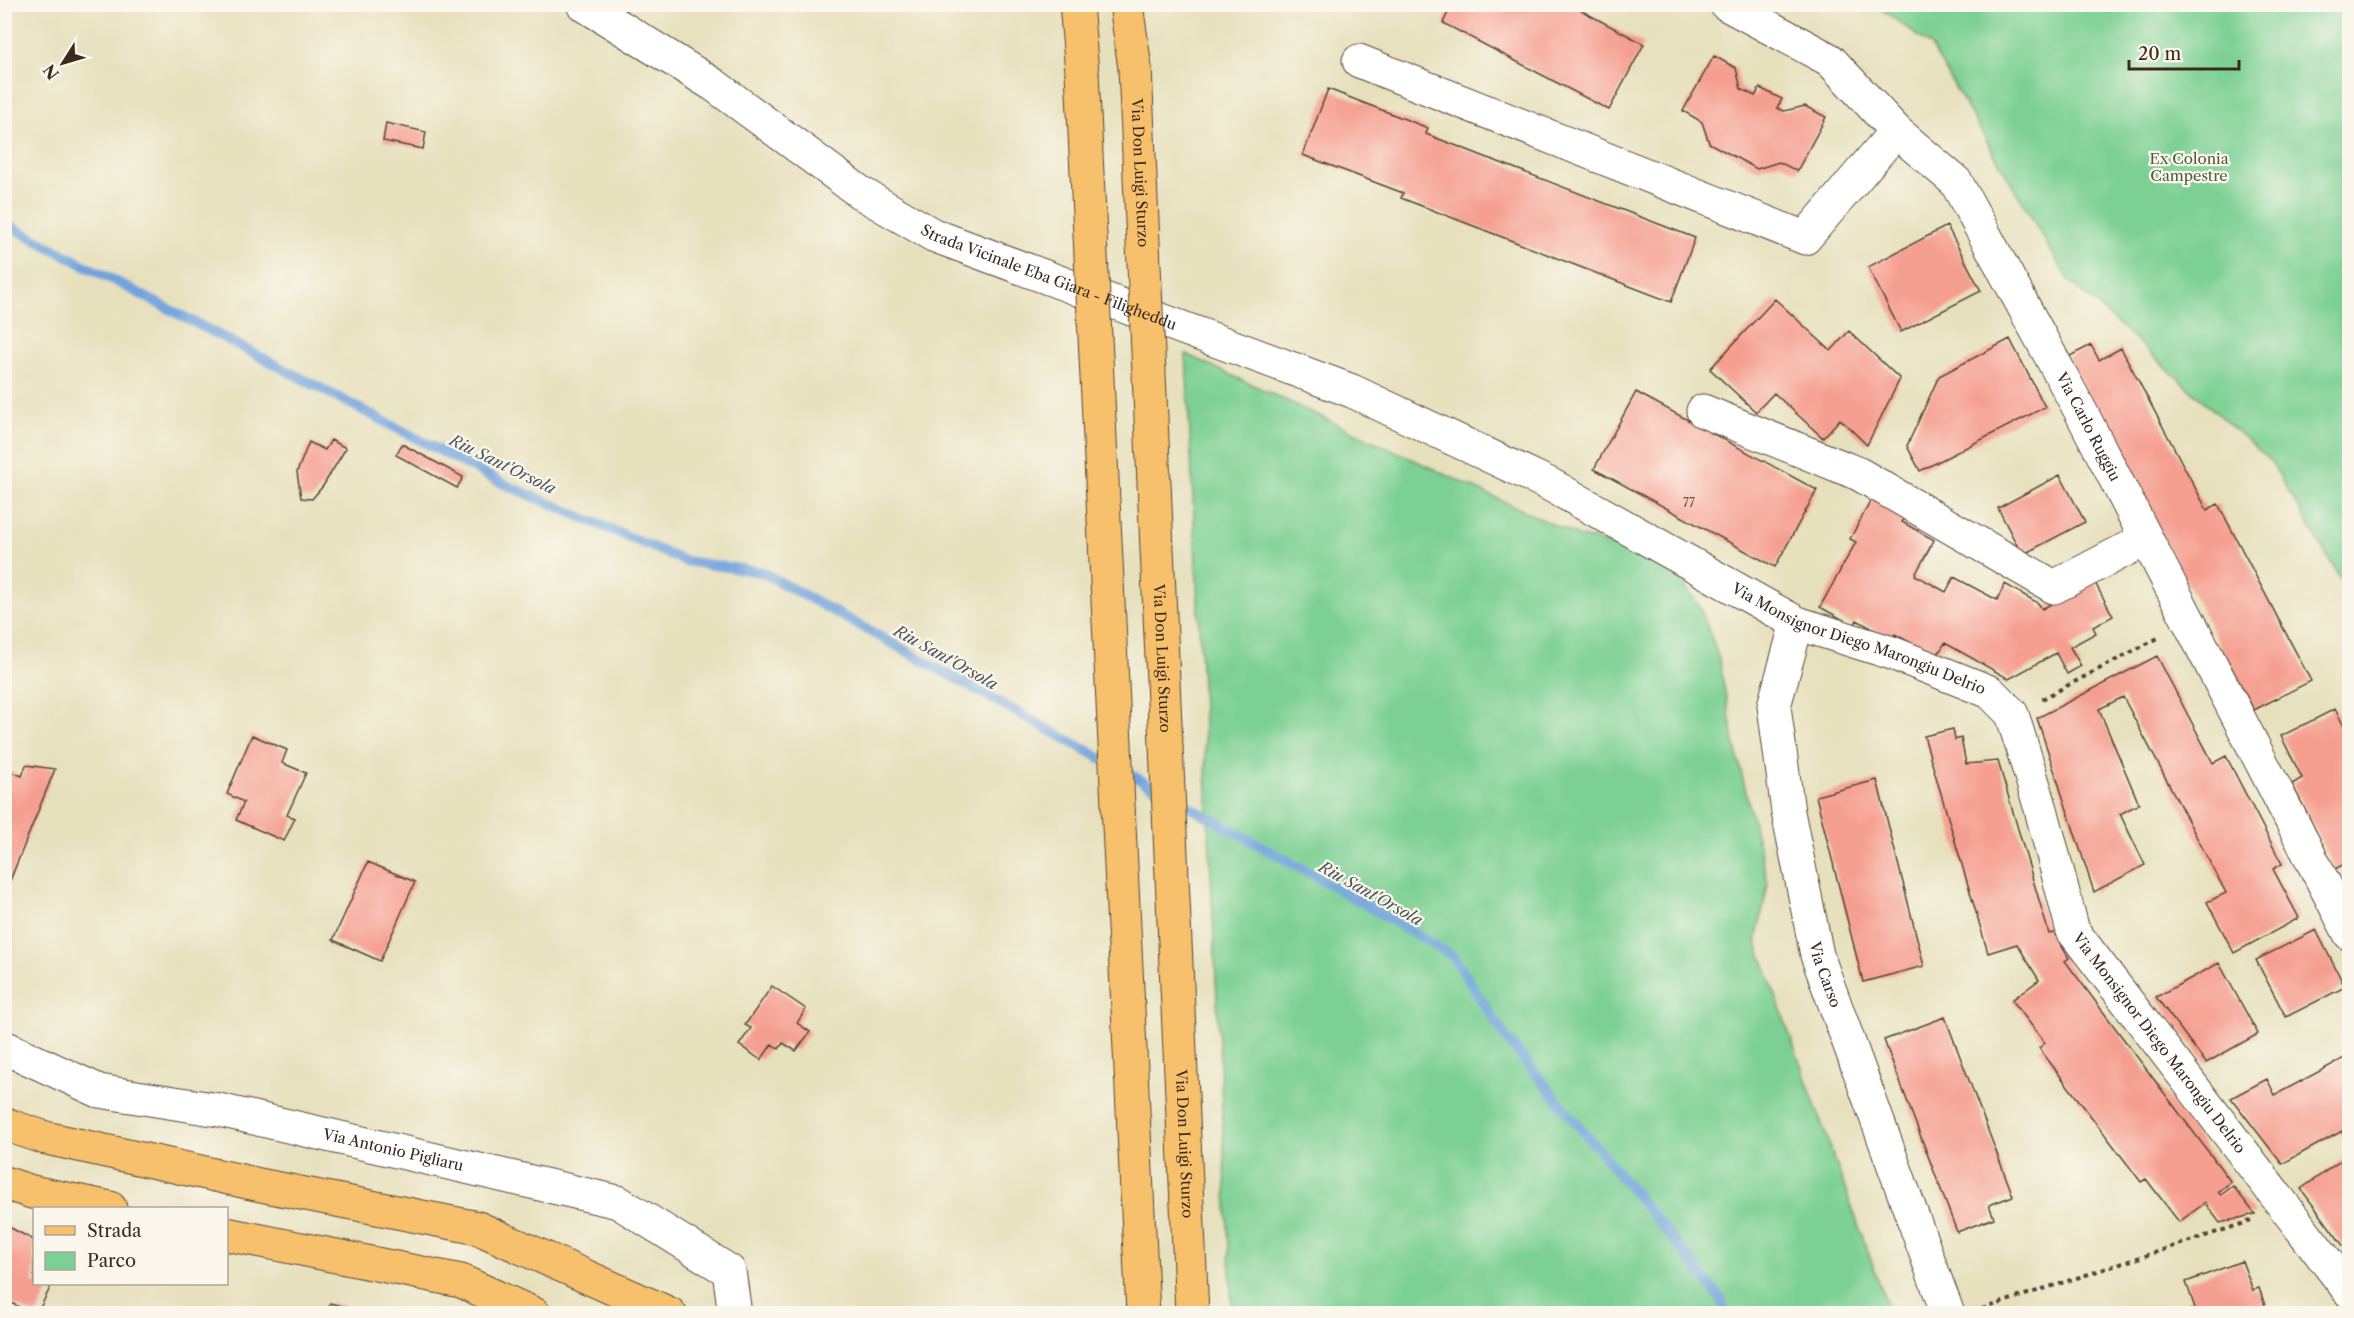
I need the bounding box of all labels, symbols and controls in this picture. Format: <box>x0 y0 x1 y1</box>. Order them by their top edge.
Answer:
north arrow <box>33 33 93 93</box>
scale bar <box>2129 33 2238 71</box>
text: 20 m <box>2138 43 2182 65</box>
text: N <box>39 60 63 84</box>
street label: Via Don Luigi Sturzo <box>1127 97 1153 248</box>
park label: Ex Colonia Campestre <box>2149 149 2229 185</box>
street label: Strada Vicinale Eba Giara - Filigheddu <box>917 220 1179 334</box>
street label: Via Carlo Ruggiu <box>2052 368 2125 484</box>
water label: Riu Sant'Orsola <box>445 429 560 499</box>
house number: 77 <box>1683 495 1695 510</box>
street label: Via Monsignor Diego Marongiu Delrio <box>1728 578 1988 698</box>
street label: Via Don Luigi Sturzo <box>1150 583 1175 733</box>
water label: Riu Sant'Orsola <box>889 619 1002 694</box>
water label: Riu Sant'Orsola <box>1314 855 1427 930</box>
street label: Via Monsignor Diego Marongiu Delrio <box>2068 928 2250 1157</box>
street label: Via Carso <box>1805 939 1845 1010</box>
street label: Via Don Luigi Sturzo <box>1172 1068 1198 1219</box>
street label: Via Antonio Pigliaru <box>320 1124 465 1175</box>
legend <box>33 1207 228 1285</box>
text: Strada <box>87 1220 142 1242</box>
text: Parco <box>87 1250 136 1272</box>

